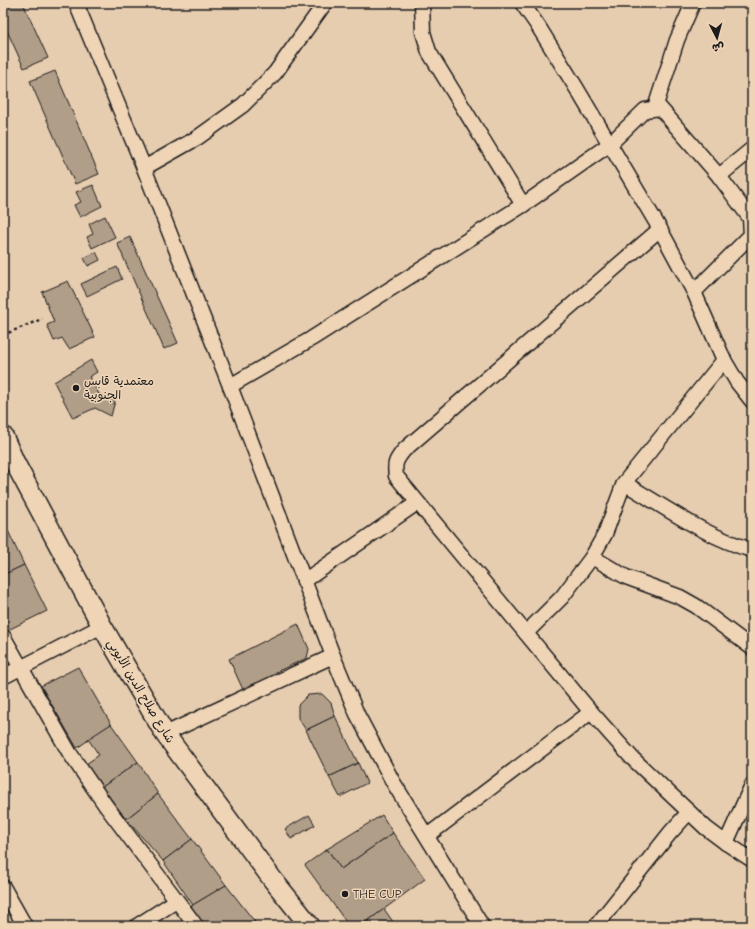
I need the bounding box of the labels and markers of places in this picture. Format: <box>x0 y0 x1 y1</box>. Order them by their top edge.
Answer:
place label: معتمدية قابس الجنوبية <box>84 374 154 403</box>
marker: معتمدية قابس الجنوبية <box>71 383 81 393</box>
place label: THE CUP <box>353 887 402 901</box>
marker: THE CUP <box>340 889 350 899</box>

